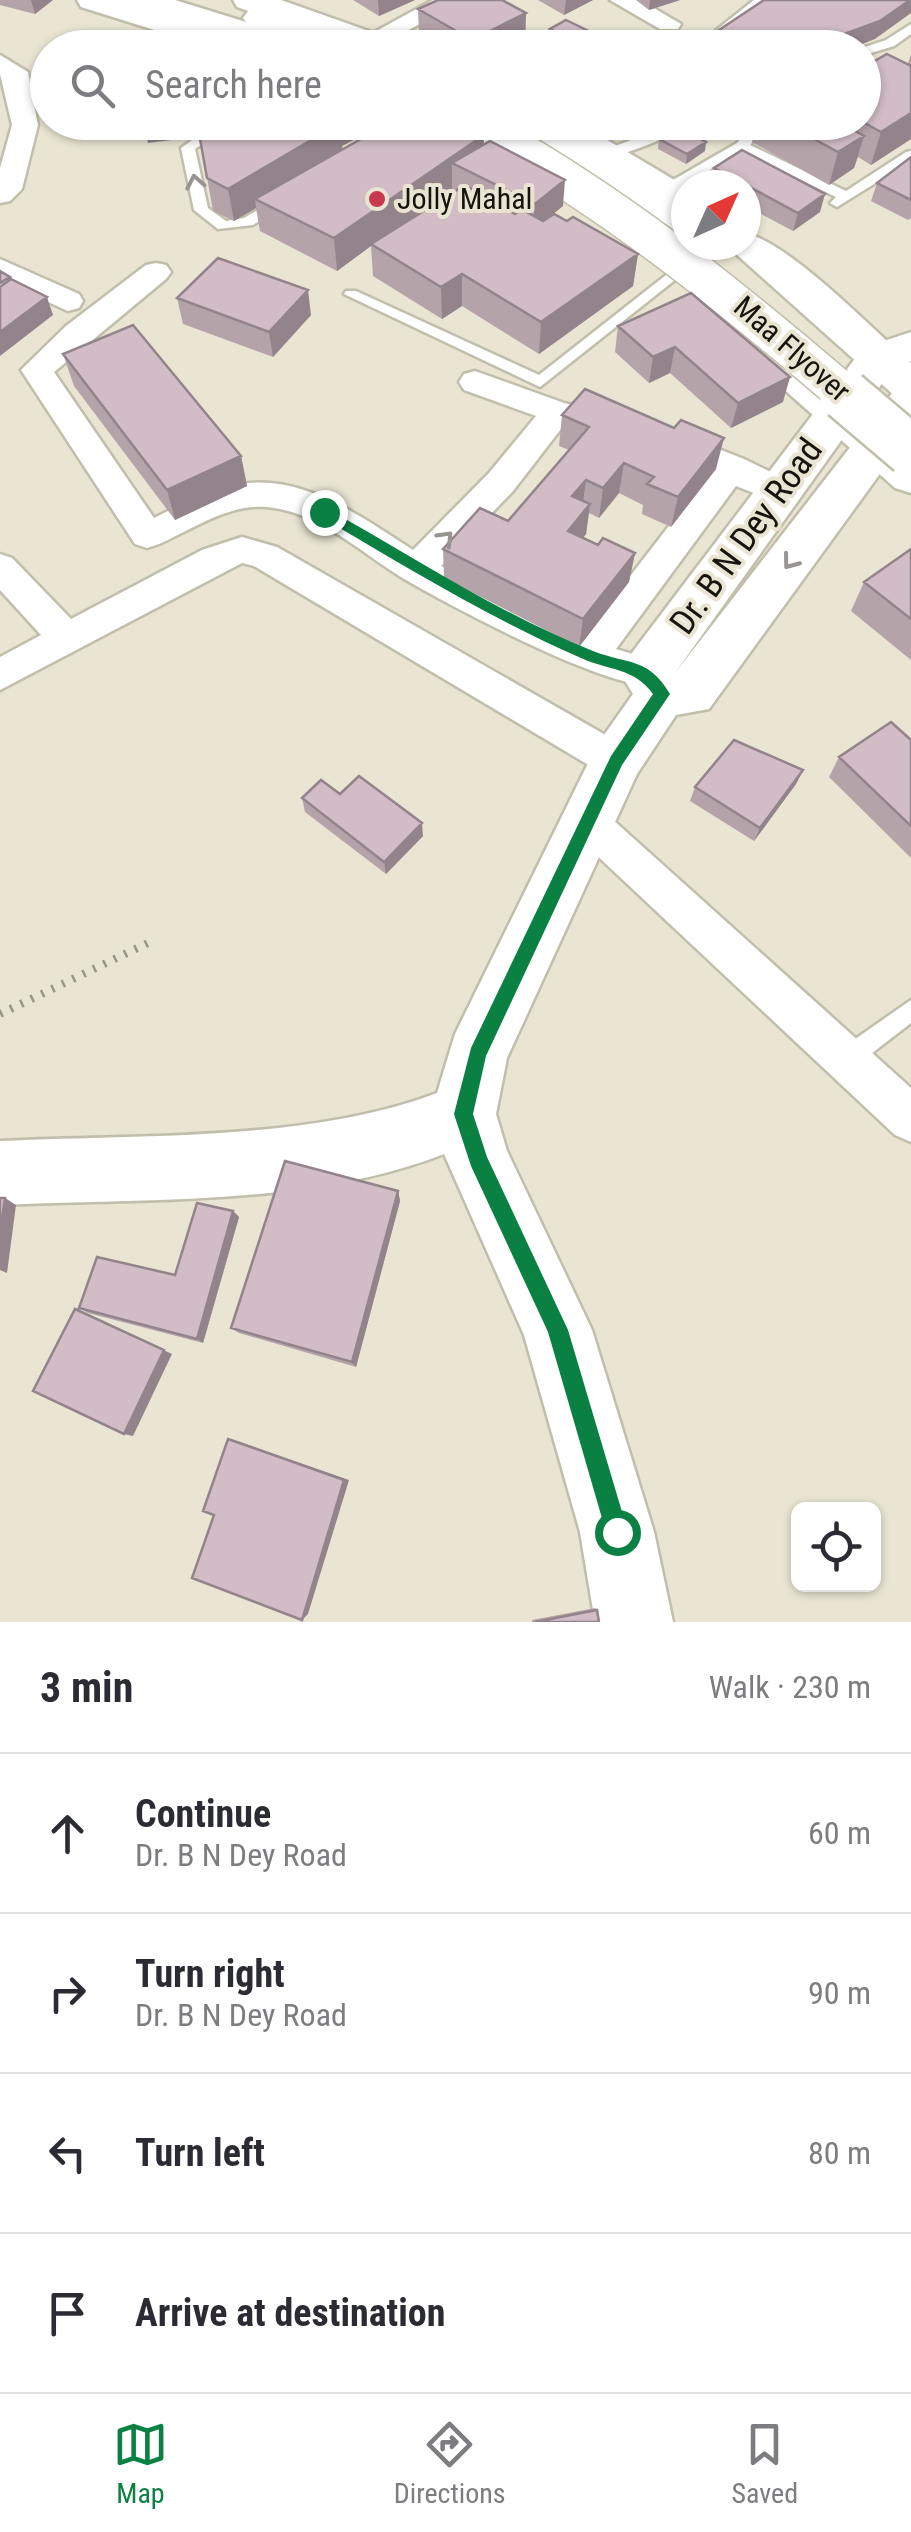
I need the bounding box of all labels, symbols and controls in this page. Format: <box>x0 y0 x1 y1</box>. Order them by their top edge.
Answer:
search box <box>30 30 881 140</box>
icon: search <box>65 58 120 113</box>
text: Search here <box>145 63 322 107</box>
north arrow <box>671 170 761 260</box>
one-way arrow <box>186 174 207 191</box>
place label: Jolly Mahal <box>397 181 532 216</box>
marker: Jolly Mahal <box>366 188 388 210</box>
street label: Maa Flyover <box>727 289 858 409</box>
street label: Dr. B N Dey Road <box>662 431 831 642</box>
route end <box>302 490 348 536</box>
one-way arrow <box>434 532 452 550</box>
one-way arrow <box>785 551 802 569</box>
map controls <box>791 1502 881 1592</box>
button: locate <box>791 1502 881 1592</box>
route start <box>595 1510 641 1556</box>
text: 3 min <box>40 1663 133 1712</box>
text: Walk · 230 m <box>709 1668 871 1706</box>
text: Continue <box>135 1792 271 1836</box>
icon: ahead <box>40 1806 95 1861</box>
text: 60 m <box>808 1814 871 1852</box>
text: Dr. B N Dey Road <box>135 1836 347 1874</box>
text: Turn right <box>135 1952 285 1996</box>
icon: right <box>40 1966 95 2021</box>
text: 90 m <box>808 1974 871 2012</box>
text: Dr. B N Dey Road <box>135 1996 347 2034</box>
icon: left <box>40 2126 95 2181</box>
text: Turn left <box>135 2131 265 2175</box>
text: 80 m <box>808 2134 871 2172</box>
icon: arrive <box>40 2286 95 2341</box>
text: Arrive at destination <box>135 2291 445 2335</box>
tab: Map <box>113 2417 168 2510</box>
tab: Directions <box>394 2417 506 2510</box>
tab: Saved <box>731 2417 798 2510</box>

